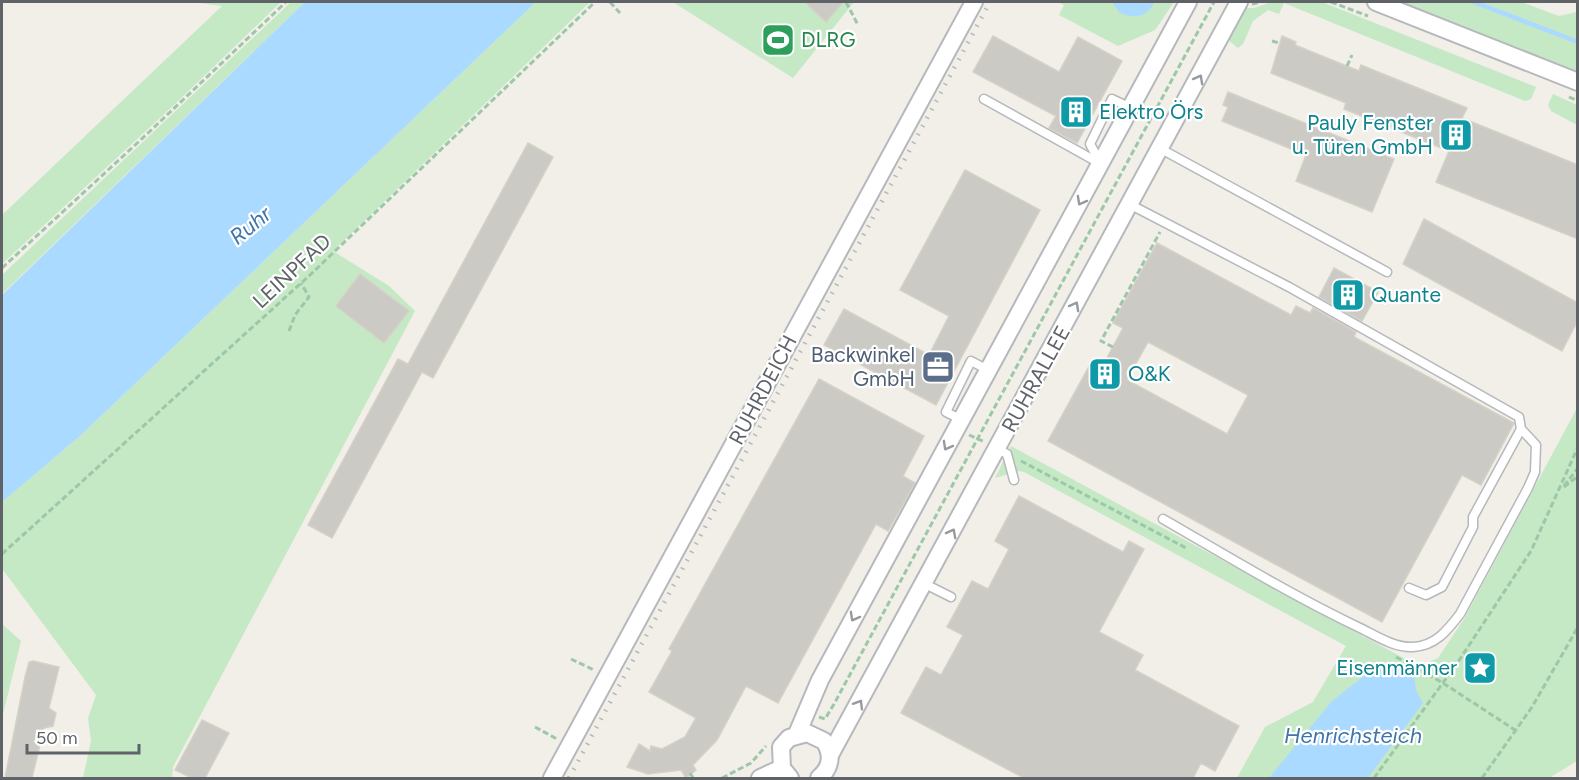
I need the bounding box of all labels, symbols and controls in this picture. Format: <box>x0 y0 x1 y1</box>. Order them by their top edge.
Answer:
sports icon: DLRG <box>760 22 796 58</box>
place label: DLRG <box>801 27 856 52</box>
one-way arrow <box>1192 75 1203 86</box>
building icon: Elektro Örs <box>1058 94 1094 130</box>
place label: Elektro Örs <box>1099 99 1203 124</box>
place label: Pauly Fenster u. Türen GmbH <box>1292 110 1433 159</box>
building icon: Pauly Fenster u. Türen GmbH <box>1438 117 1474 153</box>
one-way arrow <box>1077 195 1088 205</box>
water label: Ruhr <box>224 200 278 250</box>
street label: LEINPFAD <box>247 228 336 313</box>
building icon: Quante <box>1330 277 1366 313</box>
place label: Quante <box>1371 282 1441 307</box>
one-way arrow <box>1068 302 1079 312</box>
street label: RUHRALLEE <box>996 321 1075 436</box>
street label: RUHRDEICH <box>723 331 802 449</box>
place label: Backwinkel GmbH <box>811 342 915 391</box>
office icon: Backwinkel GmbH <box>920 349 956 385</box>
building icon: O&K <box>1087 356 1123 392</box>
place label: O&K <box>1128 361 1171 386</box>
one-way arrow <box>943 440 954 450</box>
one-way arrow <box>945 528 956 539</box>
one-way arrow <box>850 611 861 621</box>
place icon: Eisenmänner <box>1462 650 1498 686</box>
place label: Eisenmänner <box>1336 655 1457 680</box>
one-way arrow <box>852 700 863 710</box>
scale bar <box>27 717 140 755</box>
water label: Henrichsteich <box>1284 722 1422 749</box>
text: 50 m <box>36 727 78 749</box>

